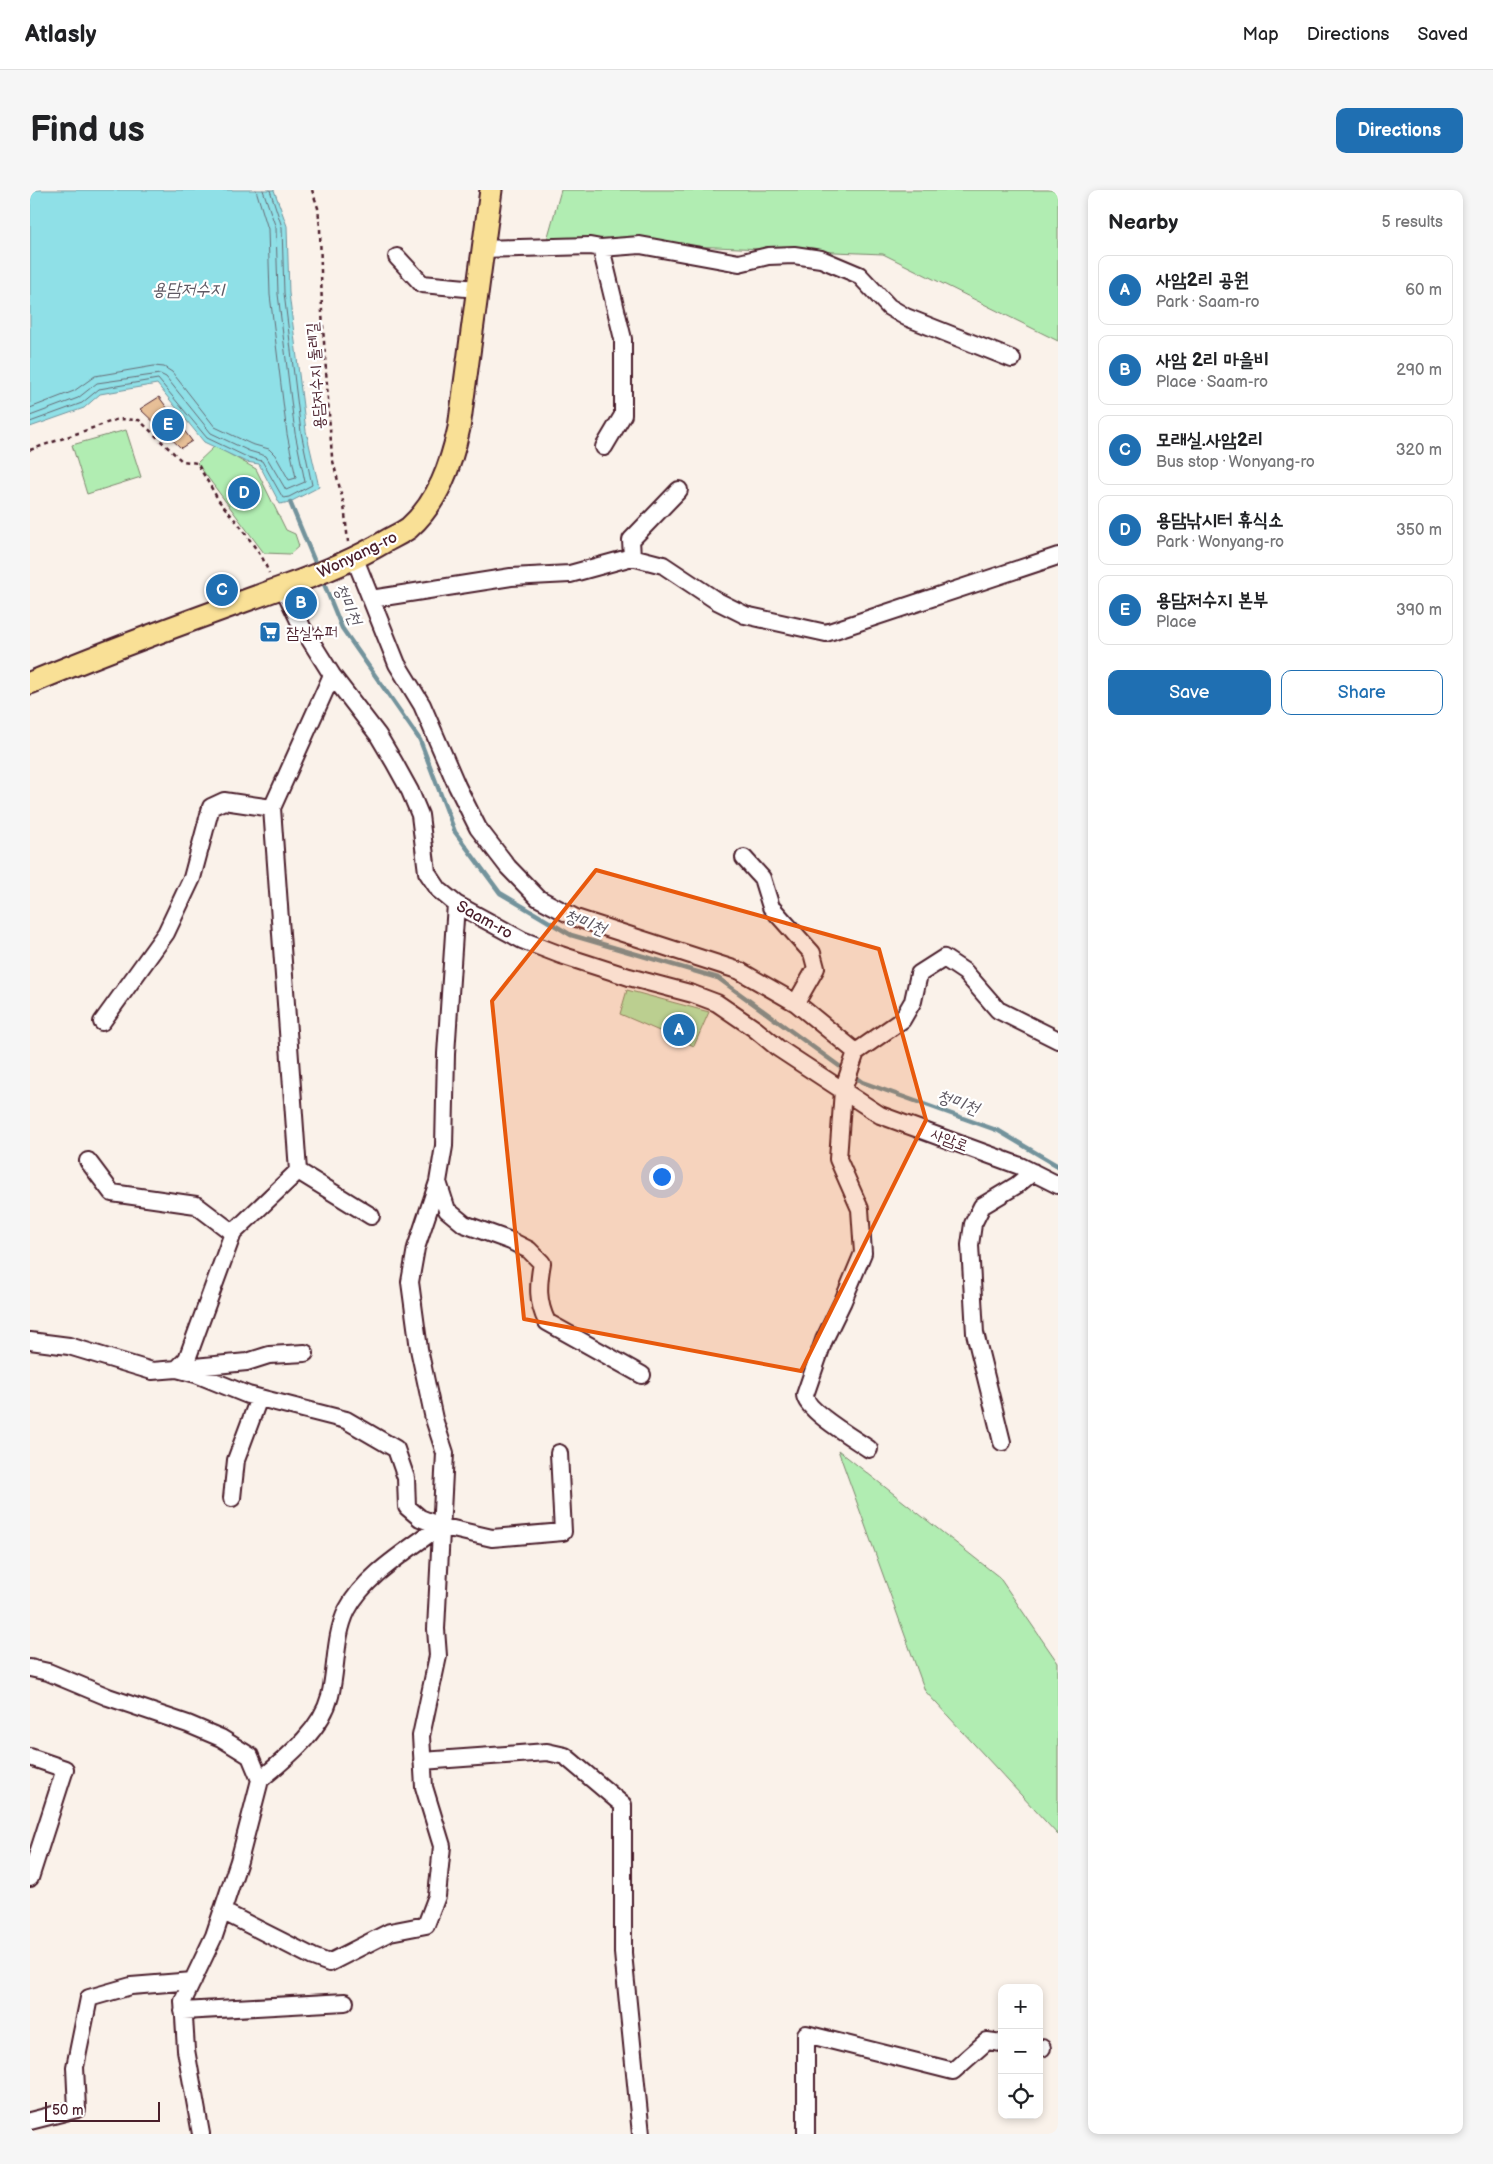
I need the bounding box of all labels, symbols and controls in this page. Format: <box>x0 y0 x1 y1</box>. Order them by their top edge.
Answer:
text: Atlasly <box>25 20 96 49</box>
text: Map <box>1243 24 1279 45</box>
text: Directions <box>1307 24 1389 45</box>
text: Saved <box>1417 24 1468 45</box>
button: Directions <box>1336 108 1463 153</box>
text: Find us <box>30 109 145 152</box>
text: Nearby <box>1108 210 1178 235</box>
text: 5 results <box>1381 213 1443 232</box>
text: 사암2리 공원 <box>1156 269 1249 292</box>
water label: 용담저수지 <box>152 279 227 300</box>
text: A <box>1120 281 1130 300</box>
text: 60 m <box>1405 281 1442 300</box>
text: Park · Saam-ro <box>1156 293 1260 312</box>
street label: 용담저수지 둘레길 <box>303 322 330 430</box>
text: 사암 2리 마을비 <box>1156 349 1269 372</box>
text: B <box>1119 361 1131 380</box>
text: 290 m <box>1396 361 1442 380</box>
text: Place · Saam-ro <box>1156 373 1268 392</box>
pin: E <box>152 406 184 444</box>
text: 모래실.사암2리 <box>1156 429 1263 452</box>
text: C <box>1119 441 1131 460</box>
text: 320 m <box>1396 441 1442 460</box>
text: Bus stop · Wonyang-ro <box>1156 453 1315 472</box>
pin: D <box>228 474 260 512</box>
text: 용담낚시터 휴식소 <box>1156 509 1283 532</box>
text: D <box>1119 521 1131 540</box>
text: 350 m <box>1396 521 1442 540</box>
street label: Wonyang-ro <box>315 528 401 583</box>
text: Park · Wonyang-ro <box>1156 533 1284 552</box>
pin: C <box>206 571 238 609</box>
water label: 청미천 <box>329 580 367 630</box>
pin: B <box>285 584 317 622</box>
text: 용담저수지 본부 <box>1156 589 1268 612</box>
text: E <box>1120 601 1130 620</box>
text: 390 m <box>1396 601 1442 620</box>
text: Place <box>1156 613 1197 632</box>
supermarket icon: 잠실슈퍼 <box>258 620 282 644</box>
place label: 잠실슈퍼 <box>286 624 338 643</box>
button: Save <box>1108 670 1271 715</box>
button: Share <box>1281 670 1443 715</box>
street label: Saam-ro <box>453 897 516 944</box>
water label: 청미천 <box>561 905 610 941</box>
pin: A <box>663 1011 695 1049</box>
water label: 청미천 <box>934 1085 983 1120</box>
street label: 사암로 <box>928 1125 971 1156</box>
your location <box>649 1164 675 1190</box>
map controls <box>998 1984 1043 2119</box>
button: + <box>998 1984 1043 2029</box>
button: − <box>998 2029 1043 2074</box>
button: locate <box>998 2074 1043 2119</box>
scale bar <box>45 2099 160 2122</box>
text: 50 m <box>52 2102 84 2119</box>

